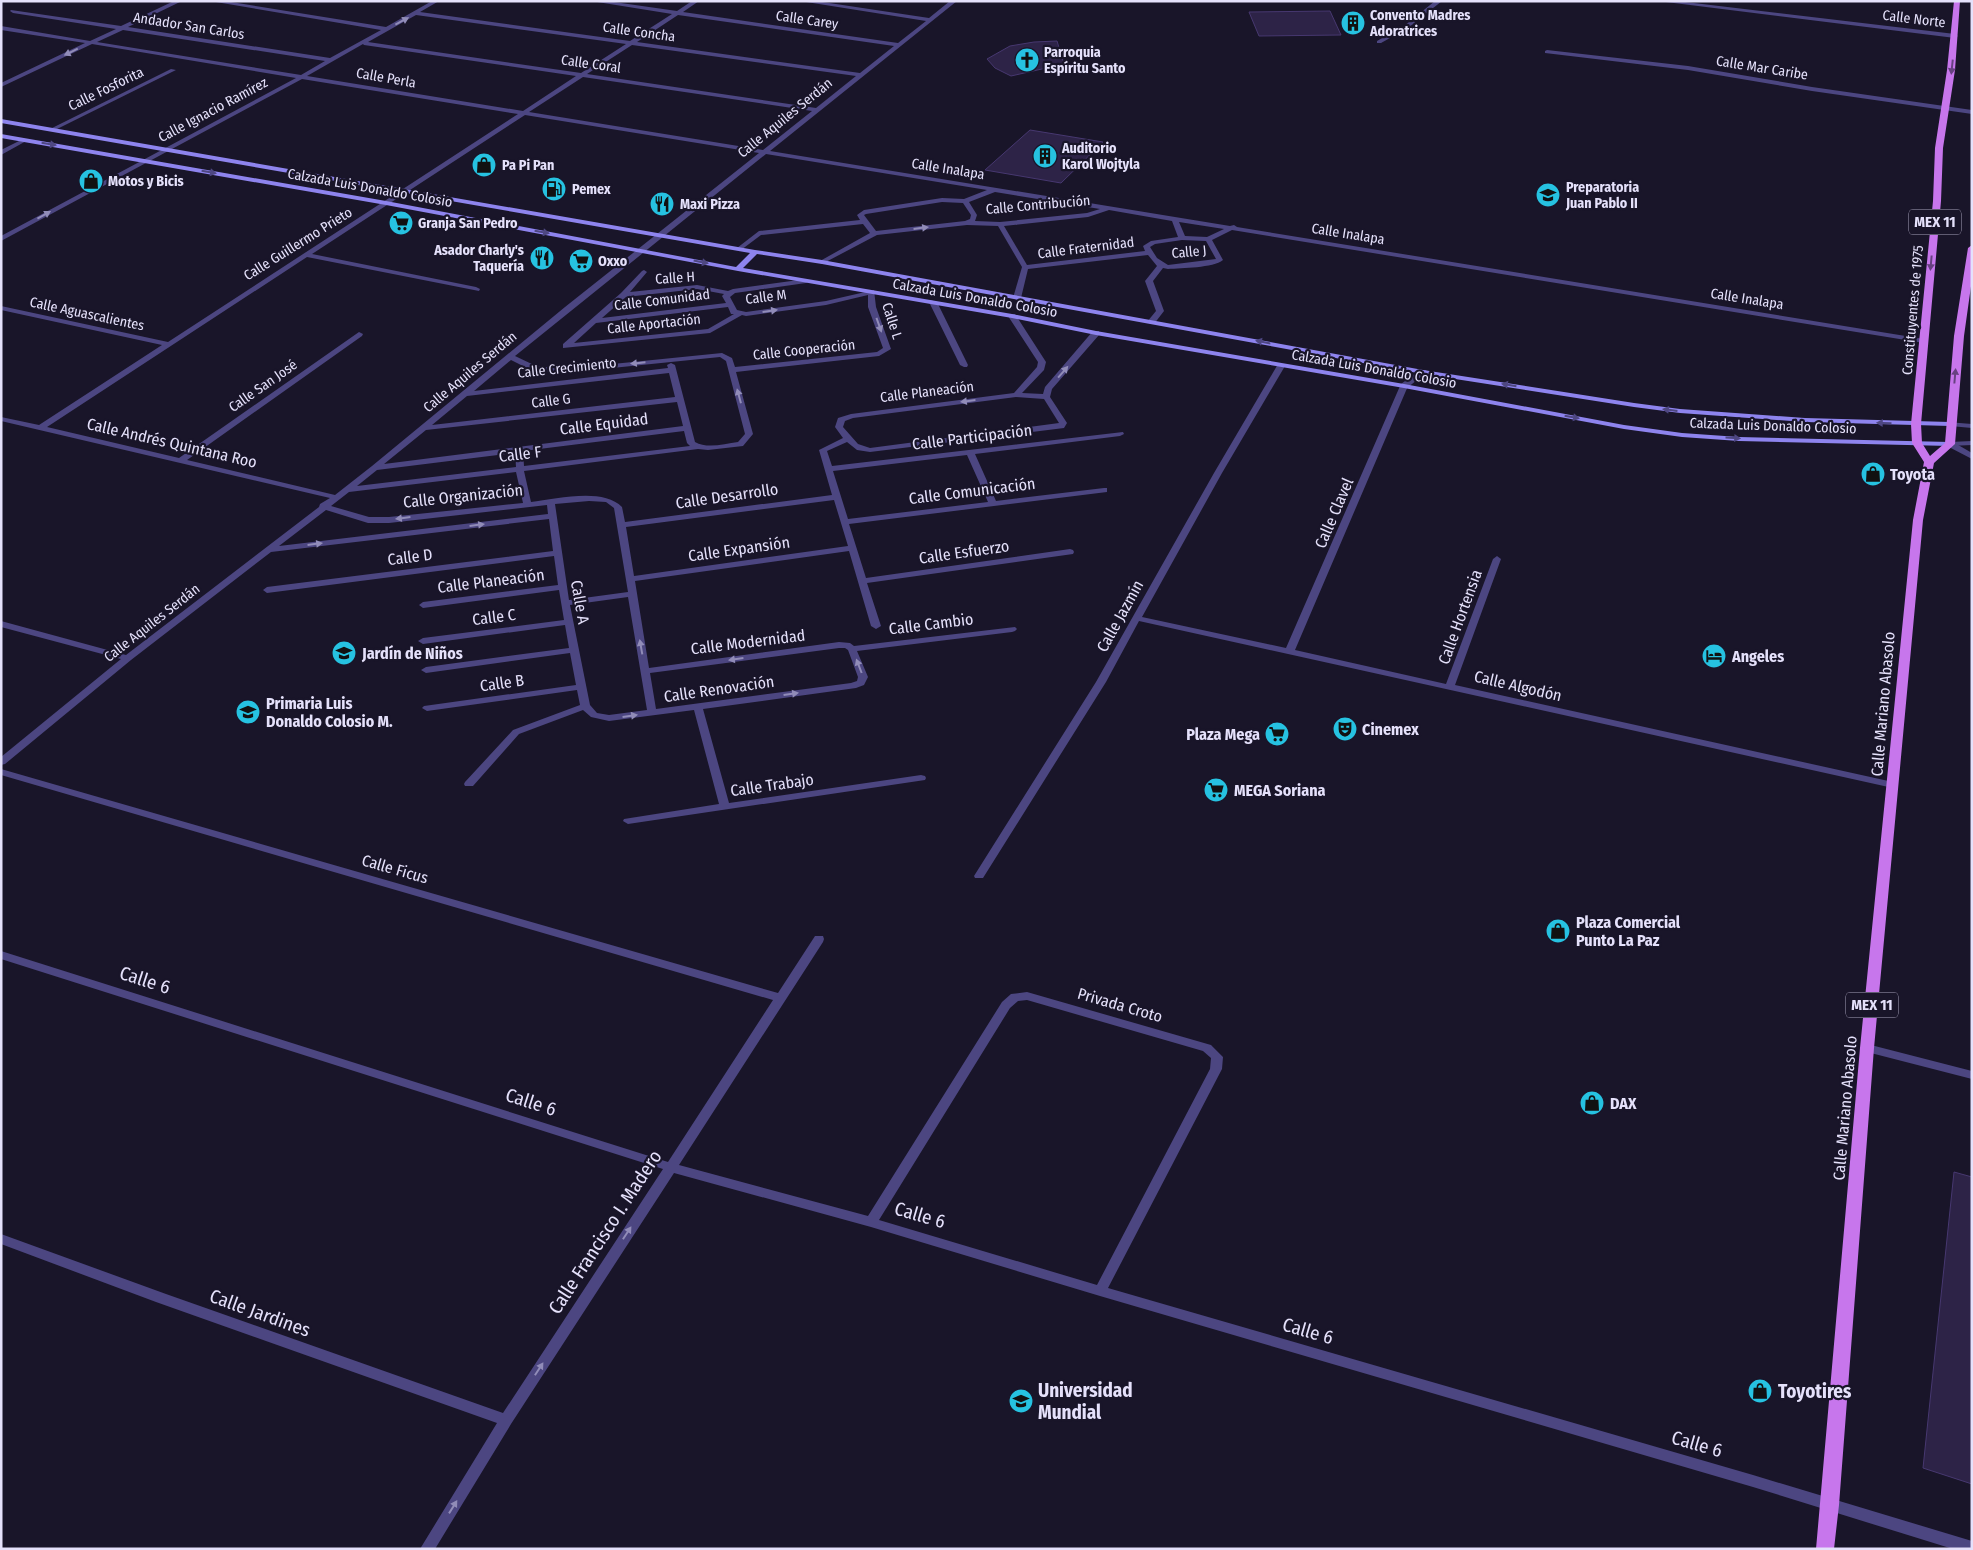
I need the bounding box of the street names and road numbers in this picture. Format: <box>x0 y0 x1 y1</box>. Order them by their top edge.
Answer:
street label: Calle Carey <box>775 7 840 33</box>
street label: Calle Norte <box>1882 7 1947 31</box>
street label: Andador San Carlos <box>132 9 246 43</box>
street label: Calle Concha <box>602 19 676 46</box>
street label: Calle Coral <box>560 51 622 77</box>
street label: Calle Mar Caribe <box>1715 52 1809 84</box>
street label: Calle Fosforita <box>66 63 146 114</box>
street label: Calle Perla <box>355 64 417 92</box>
street label: Calle Ignacio Ramírez <box>155 74 271 146</box>
street label: Calle Aquiles Serdán <box>734 75 836 161</box>
street label: Calle Inalapa <box>910 155 986 183</box>
street label: Calzada Luis Donaldo Colosio <box>286 165 454 211</box>
street label: Calle Contribución <box>985 192 1091 218</box>
street label: Calle Guillermo Prieto <box>241 204 355 284</box>
road number: MEX 11 <box>1909 210 1961 234</box>
street label: Calle Inalapa <box>1310 220 1386 248</box>
street label: Calle Fraternidad <box>1037 234 1135 262</box>
street label: Calle J <box>1171 242 1207 262</box>
street label: Constituyentes de 1975 <box>1899 244 1927 376</box>
street label: Calle H <box>655 268 695 288</box>
street label: Calzada Luis Donaldo Colosio <box>891 275 1059 321</box>
street label: Calle Inalapa <box>1709 285 1785 313</box>
street label: Calle Comunidad <box>613 286 711 314</box>
street label: Calle M <box>745 286 788 308</box>
street label: Calle Aguascalientes <box>28 294 146 334</box>
street label: Calle L <box>878 301 906 341</box>
street label: Calle Aportación <box>606 311 702 337</box>
street label: Calle Aquiles Serdán <box>420 328 520 416</box>
street label: Calle Cooperación <box>752 336 856 364</box>
street label: Calzada Luis Donaldo Colosio <box>1290 346 1458 392</box>
street label: Calle Crecimiento <box>517 354 617 382</box>
street label: Calle San José <box>225 356 301 416</box>
street label: Calle Planeación <box>879 378 975 406</box>
street label: Calle G <box>530 390 572 412</box>
street label: Calle Equidad <box>559 409 649 439</box>
street label: Calle Andrés Quintana Roo <box>85 414 259 472</box>
street label: Calzada Luis Donaldo Colosio <box>1689 415 1857 437</box>
street label: Calle Participación <box>911 420 1033 454</box>
street label: Calle F <box>498 442 542 466</box>
street label: Calle Comunicación <box>908 474 1036 508</box>
street label: Calle Clavel <box>1311 475 1357 551</box>
street label: Calle Desarrollo <box>674 479 780 513</box>
street label: Calle Organización <box>402 480 524 512</box>
street label: Calle Expansión <box>687 532 791 566</box>
street label: Calle Esfuerzo <box>918 536 1010 568</box>
street label: Calle D <box>387 545 433 569</box>
street label: Calle Planeación <box>436 565 546 597</box>
street label: Calle Hortensia <box>1434 567 1486 667</box>
street label: Calle Jazmín <box>1093 577 1147 655</box>
street label: Calle A <box>567 579 593 626</box>
street label: Calle Aquiles Serdán <box>101 580 203 666</box>
street label: Calle C <box>471 605 517 629</box>
street label: Calle Cambio <box>888 609 974 639</box>
street label: Calle Modernidad <box>690 626 806 658</box>
street label: Calle Mariano Abasolo <box>1867 631 1899 777</box>
street label: Calle Algodón <box>1472 667 1564 705</box>
street label: Calle B <box>479 670 526 695</box>
street label: Calle Renovación <box>663 672 775 706</box>
street label: Calle Trabajo <box>729 770 815 800</box>
street label: Calle Ficus <box>360 850 431 888</box>
street label: Calle 6 <box>117 961 173 999</box>
street label: Privada Croto <box>1075 984 1165 1026</box>
road number: MEX 11 <box>1846 992 1898 1018</box>
street label: Calle Mariano Abasolo <box>1829 1035 1861 1181</box>
street label: Calle 6 <box>503 1083 559 1121</box>
street label: Calle Francisco I. Madero <box>543 1146 667 1318</box>
street label: Calle 6 <box>892 1197 948 1233</box>
street label: Calle Jardines <box>207 1284 313 1342</box>
street label: Calle 6 <box>1280 1313 1336 1349</box>
street label: Calle 6 <box>1669 1426 1725 1462</box>

